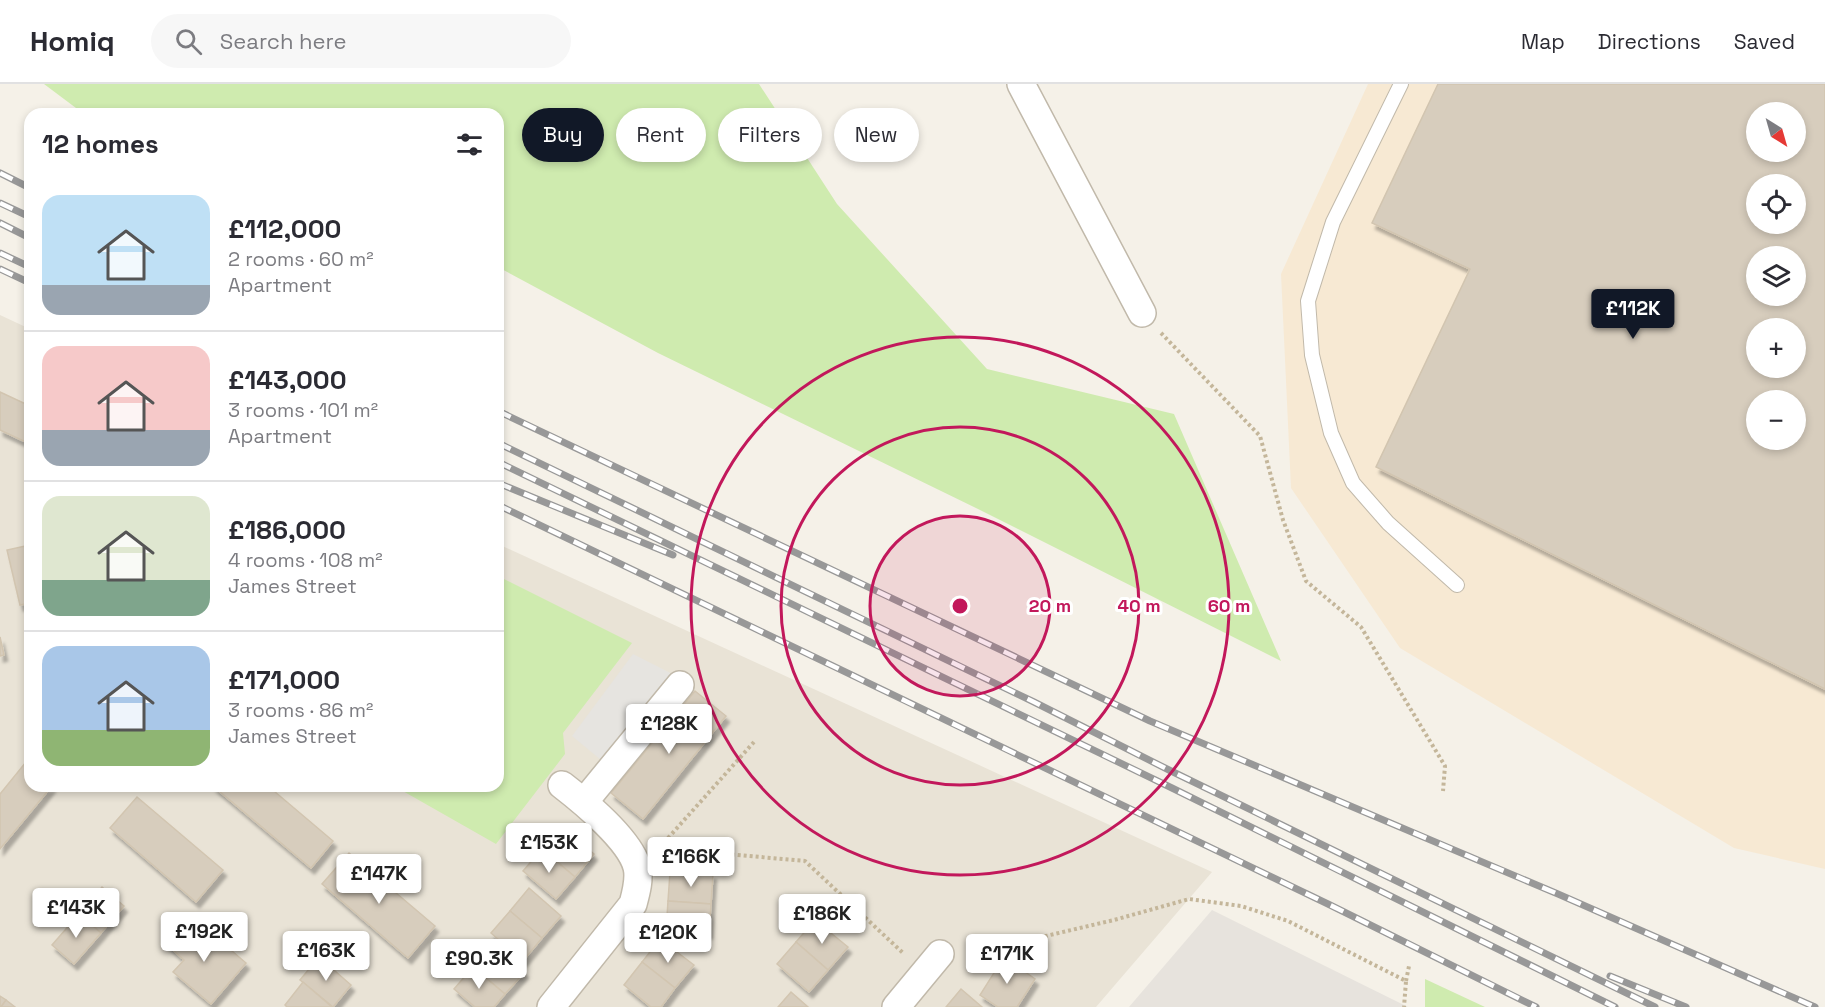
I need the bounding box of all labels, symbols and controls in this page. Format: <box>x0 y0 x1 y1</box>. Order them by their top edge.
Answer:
search box <box>151 14 571 68</box>
text: Homiq <box>30 23 115 59</box>
icon: search <box>172 25 205 58</box>
text: Search here <box>220 27 347 55</box>
text: Map <box>1521 28 1565 55</box>
text: Directions <box>1598 28 1701 55</box>
text: Saved <box>1734 28 1795 55</box>
north arrow <box>1746 102 1806 162</box>
map controls <box>1746 102 1806 450</box>
chip: Buy <box>522 108 604 162</box>
chip: Rent <box>616 108 706 162</box>
chip: Filters <box>718 108 822 162</box>
chip: New <box>834 108 919 162</box>
text: 12 homes <box>42 127 159 161</box>
icon: filters <box>453 128 486 161</box>
button: locate <box>1746 174 1806 234</box>
text: £112,000 <box>228 212 341 246</box>
icon: home <box>90 219 162 291</box>
text: 2 rooms · 60 m² <box>228 246 374 272</box>
button: layers <box>1746 246 1806 306</box>
text: Apartment <box>228 272 332 298</box>
pin: £112K <box>1591 289 1675 340</box>
text: £112K <box>1605 295 1661 321</box>
button: + <box>1746 318 1806 378</box>
text: £143,000 <box>228 363 347 397</box>
icon: home <box>90 370 162 442</box>
button: − <box>1746 390 1806 450</box>
text: 3 rooms · 101 m² <box>228 397 378 423</box>
text: Apartment <box>228 423 332 449</box>
text: £186,000 <box>228 513 346 547</box>
icon: home <box>90 520 162 592</box>
text: 4 rooms · 108 m² <box>228 547 383 573</box>
text: James Street <box>228 573 357 599</box>
text: 20 m <box>1029 594 1071 617</box>
text: 40 m <box>1117 594 1161 617</box>
text: 60 m <box>1208 594 1250 617</box>
centre of rings <box>950 596 970 616</box>
text: £171,000 <box>228 663 340 697</box>
icon: home <box>90 670 162 742</box>
text: 3 rooms · 86 m² <box>228 697 373 723</box>
pin: £128K <box>627 704 711 755</box>
text: £128K <box>640 710 698 736</box>
text: James Street <box>228 723 357 749</box>
pin: £153K <box>507 823 591 874</box>
text: £153K <box>520 829 578 855</box>
pin: £166K <box>649 837 733 888</box>
text: £166K <box>661 843 721 869</box>
pin: £147K <box>337 854 421 905</box>
text: £147K <box>350 860 408 886</box>
pin: £143K <box>34 888 118 939</box>
text: £143K <box>46 894 106 920</box>
pin: £186K <box>780 894 864 945</box>
text: £186K <box>793 900 851 926</box>
pin: £192K <box>162 912 246 963</box>
pin: £120K <box>626 913 710 964</box>
text: £192K <box>175 918 233 944</box>
text: £120K <box>638 919 698 945</box>
pin: £163K <box>284 931 368 982</box>
pin: £171K <box>965 934 1049 985</box>
text: £163K <box>297 937 355 963</box>
pin: £90.3K <box>430 939 528 990</box>
text: £171K <box>980 940 1034 966</box>
text: £90.3K <box>445 945 513 971</box>

